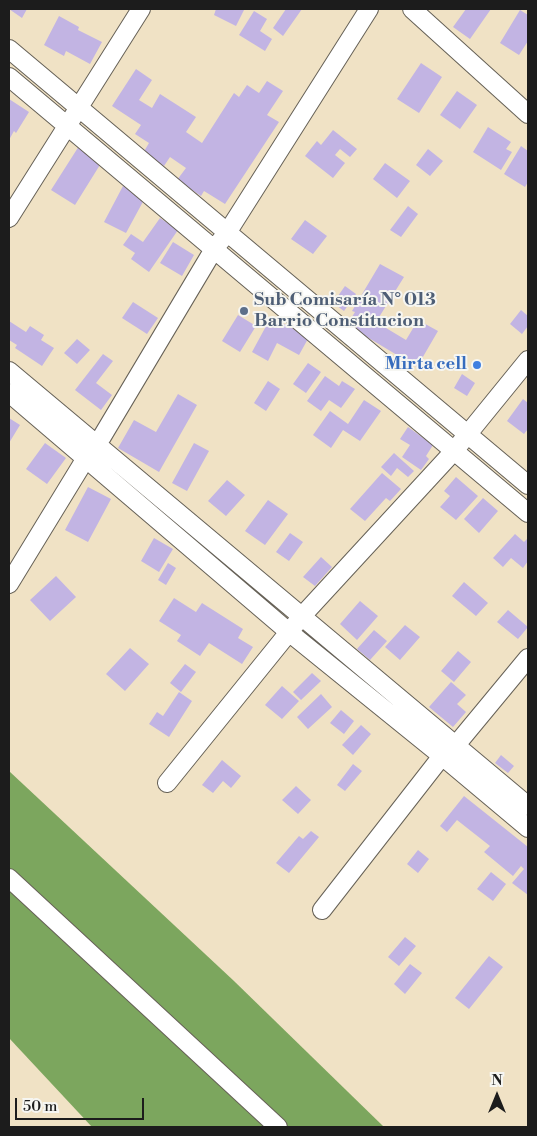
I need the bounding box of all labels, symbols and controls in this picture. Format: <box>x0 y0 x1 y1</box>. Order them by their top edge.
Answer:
place label: Sub Comisaría N° 013 Barrio Constitucion <box>254 290 436 332</box>
marker: Sub Comisaría N° 013 Barrio Constitucion <box>238 305 250 317</box>
place label: Mirta cell <box>385 354 467 376</box>
marker: Mirta cell <box>471 359 483 371</box>
north arrow <box>472 1071 522 1121</box>
text: N <box>491 1072 503 1090</box>
scale bar <box>18 1088 146 1120</box>
text: 50 m <box>23 1097 57 1116</box>

